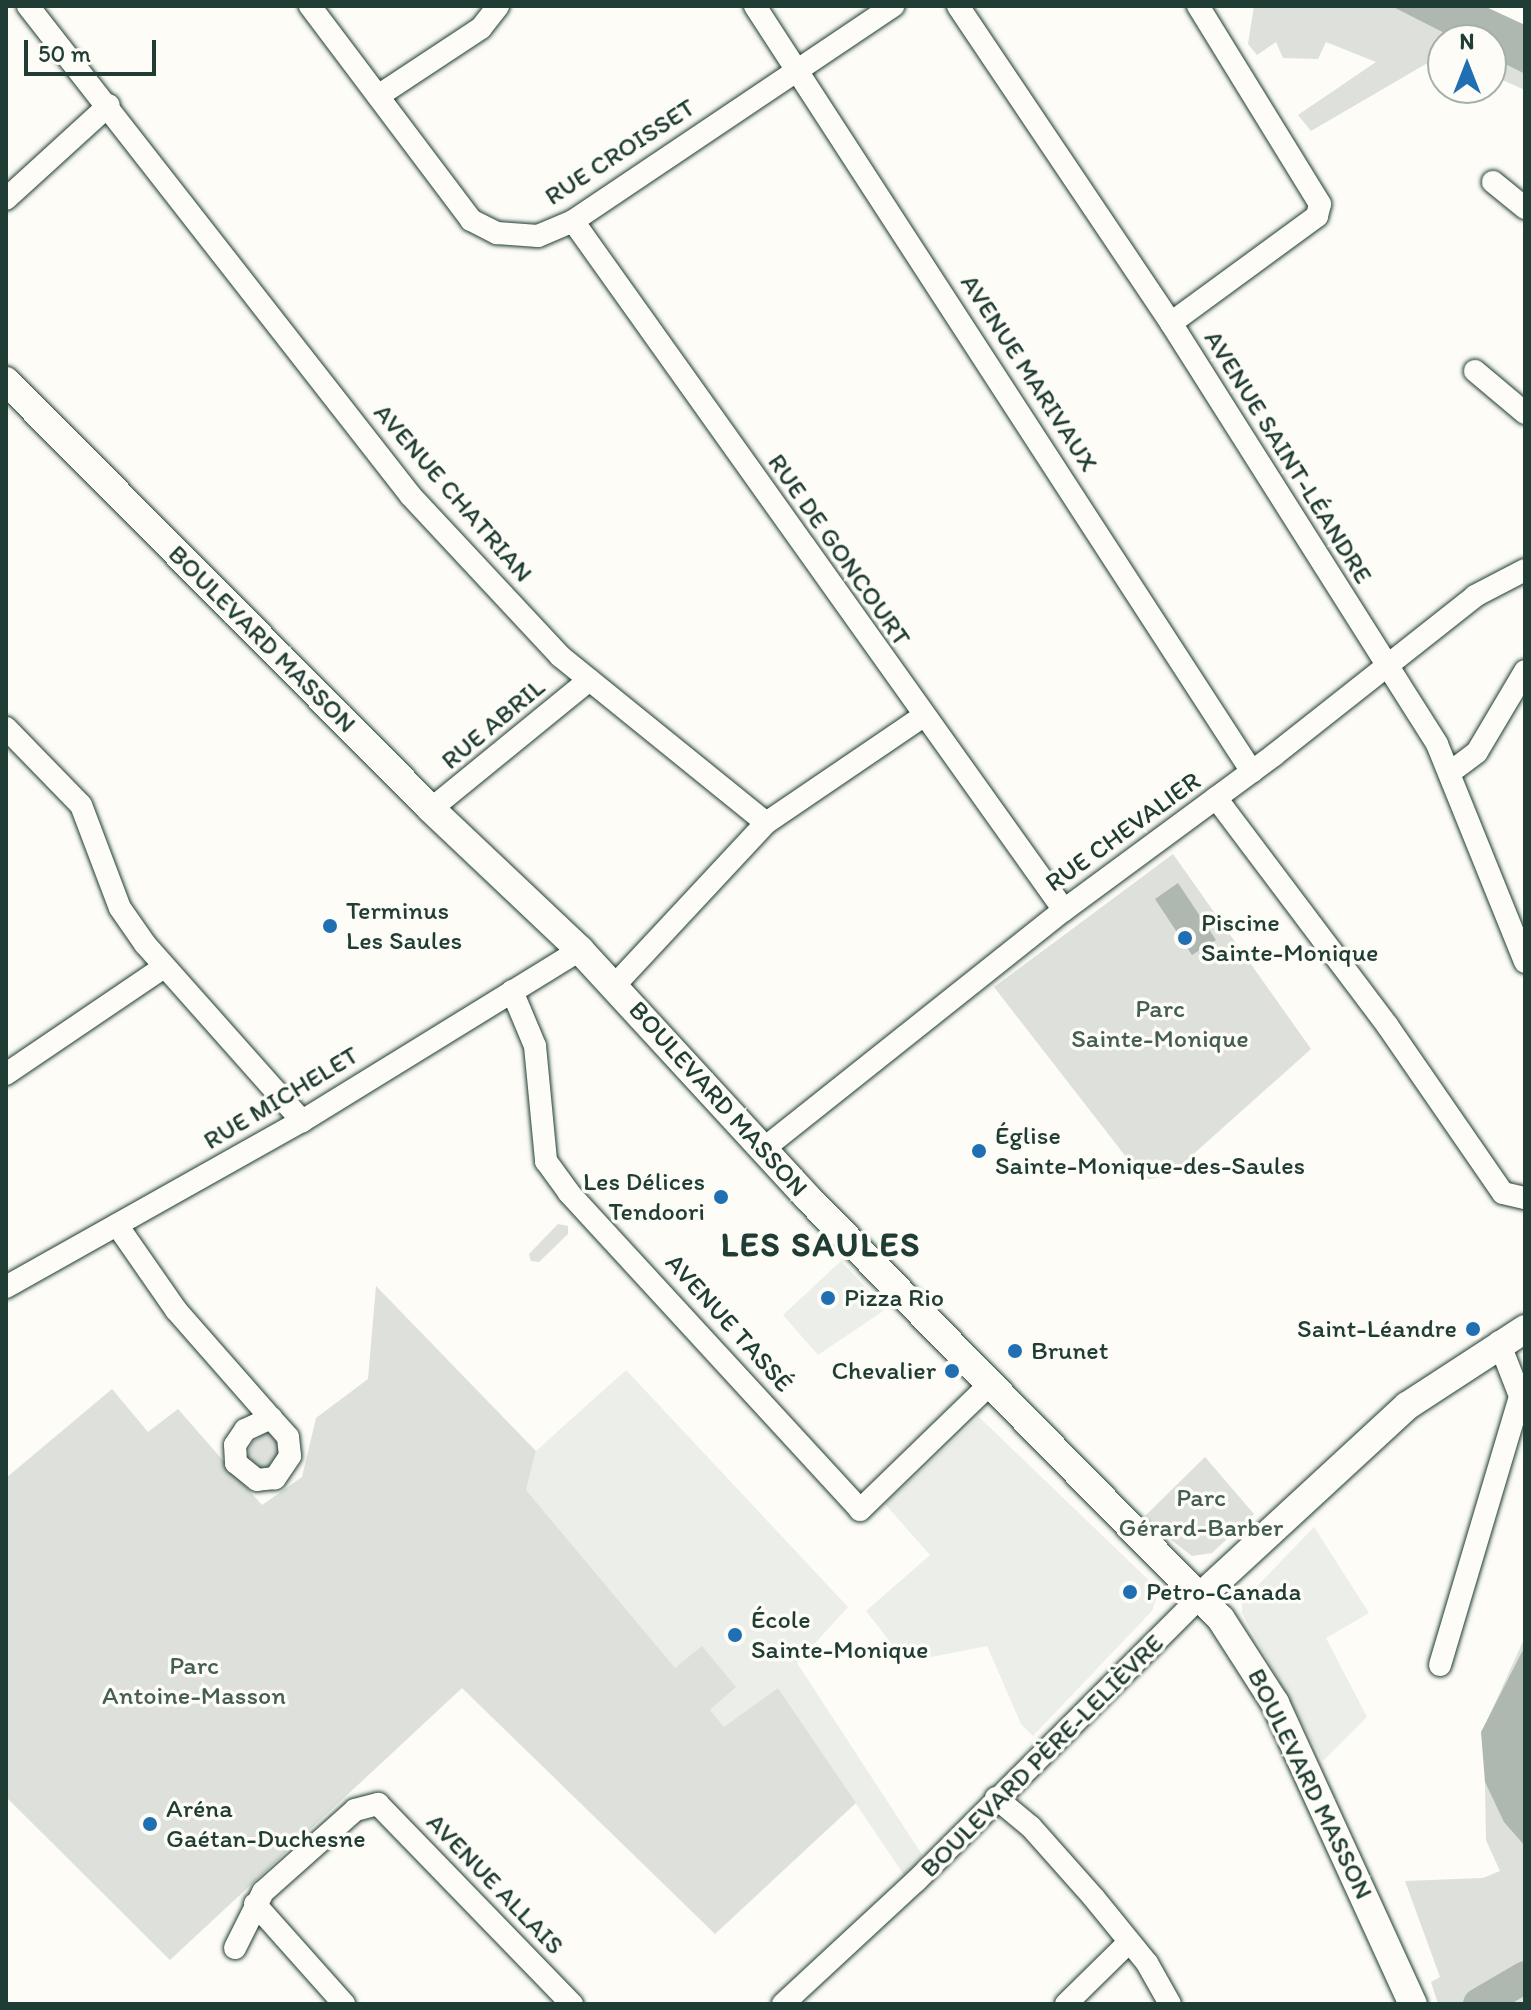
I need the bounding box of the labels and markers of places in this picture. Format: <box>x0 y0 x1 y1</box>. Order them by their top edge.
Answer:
place label: Terminus Les Saules <box>346 895 463 956</box>
place label: Piscine Sainte-Monique <box>1201 907 1379 968</box>
marker: Terminus Les Saules <box>321 917 339 935</box>
marker: Piscine Sainte-Monique <box>1176 929 1194 947</box>
place label: Église Sainte-Monique-des-Saules <box>995 1120 1305 1182</box>
marker: Église Sainte-Monique-des-Saules <box>970 1142 988 1160</box>
place label: Les Délices Tendoori <box>583 1166 705 1228</box>
marker: Les Délices Tendoori <box>712 1188 730 1206</box>
place label: Pizza Rio <box>844 1282 944 1314</box>
marker: Pizza Rio <box>819 1289 837 1307</box>
place label: Saint-Léandre <box>1297 1313 1457 1345</box>
marker: Saint-Léandre <box>1464 1320 1482 1338</box>
place label: Brunet <box>1031 1335 1108 1367</box>
marker: Brunet <box>1006 1342 1024 1360</box>
place label: Chevalier <box>831 1355 936 1387</box>
marker: Chevalier <box>943 1362 961 1380</box>
place label: Petro-Canada <box>1146 1576 1301 1608</box>
marker: Petro-Canada <box>1121 1583 1139 1601</box>
place label: École Sainte-Monique <box>751 1604 929 1666</box>
marker: École Sainte-Monique <box>726 1626 744 1644</box>
place label: Aréna Gaétan-Duchesne <box>166 1793 366 1854</box>
marker: Aréna Gaétan-Duchesne <box>141 1815 159 1833</box>

